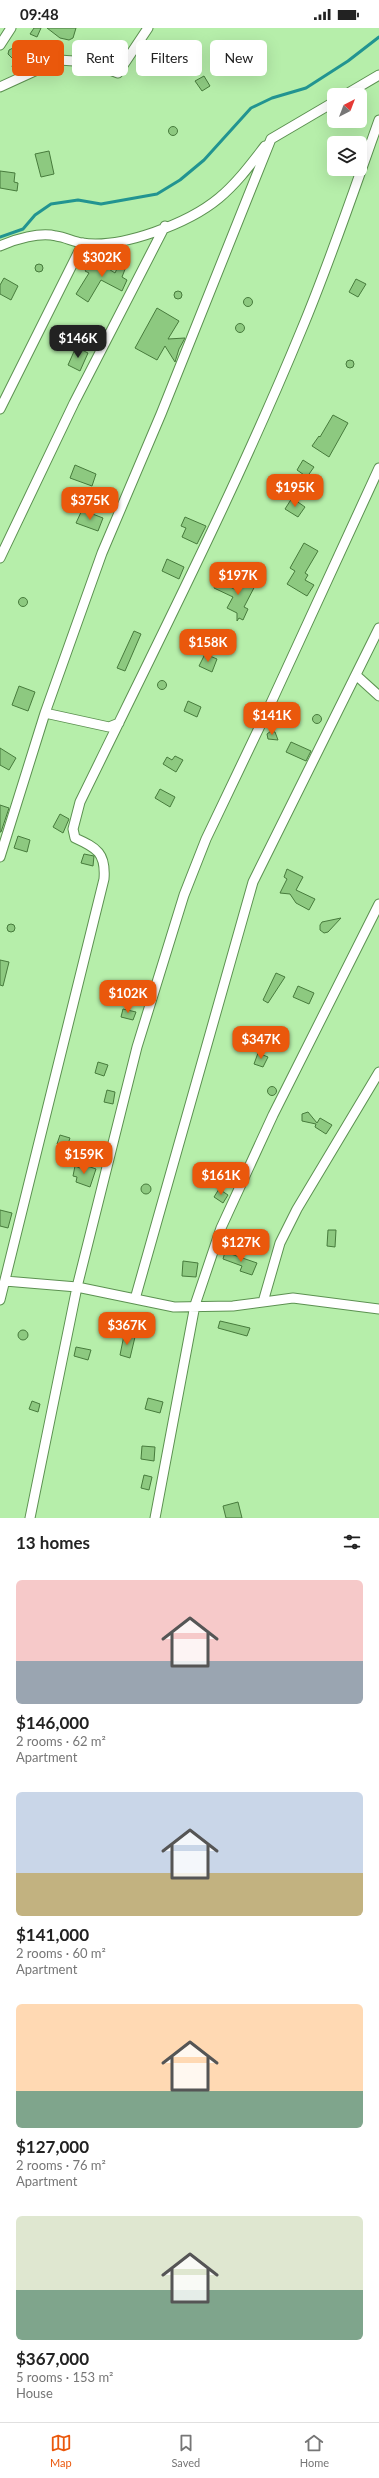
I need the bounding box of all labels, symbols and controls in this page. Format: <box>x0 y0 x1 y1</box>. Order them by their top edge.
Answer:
text: 09:48 <box>20 5 59 23</box>
chip: Buy <box>12 40 64 76</box>
chip: Rent <box>72 40 128 76</box>
chip: Filters <box>136 40 202 76</box>
chip: New <box>210 40 267 76</box>
north arrow <box>327 88 367 128</box>
map controls <box>327 88 367 176</box>
button: layers <box>327 136 367 176</box>
pin: $302K <box>74 244 130 278</box>
text: $302K <box>82 249 122 265</box>
pin: $146K <box>50 325 106 359</box>
text: $146K <box>58 330 98 346</box>
pin: $195K <box>267 474 323 508</box>
text: $195K <box>275 479 315 495</box>
pin: $375K <box>62 487 118 521</box>
text: $375K <box>70 492 110 508</box>
pin: $197K <box>210 562 266 596</box>
text: $197K <box>218 567 258 583</box>
pin: $158K <box>180 629 236 663</box>
text: $158K <box>188 634 228 650</box>
pin: $141K <box>244 702 300 736</box>
text: $141K <box>252 707 292 723</box>
pin: $102K <box>100 980 156 1014</box>
text: $102K <box>108 985 148 1001</box>
pin: $347K <box>233 1026 289 1060</box>
text: $347K <box>241 1031 281 1047</box>
pin: $159K <box>56 1141 112 1175</box>
text: $159K <box>64 1146 104 1162</box>
pin: $161K <box>193 1162 249 1196</box>
text: $161K <box>201 1167 241 1183</box>
pin: $127K <box>213 1229 269 1263</box>
text: $127K <box>221 1234 261 1250</box>
pin: $367K <box>99 1312 155 1346</box>
text: $367K <box>107 1317 147 1333</box>
icon: filters <box>341 1531 363 1553</box>
text: 13 homes <box>16 1532 90 1553</box>
icon: home <box>154 1606 226 1678</box>
text: $146,000 <box>16 1712 89 1733</box>
text: 2 rooms · 62 m² <box>16 1733 106 1749</box>
text: Apartment <box>16 1749 77 1765</box>
icon: home <box>154 1818 226 1890</box>
text: $141,000 <box>16 1924 89 1945</box>
text: 2 rooms · 60 m² <box>16 1945 106 1961</box>
text: Apartment <box>16 1961 77 1977</box>
icon: home <box>154 2030 226 2102</box>
text: $127,000 <box>16 2136 89 2157</box>
text: 2 rooms · 76 m² <box>16 2157 106 2173</box>
text: Apartment <box>16 2173 77 2189</box>
icon: home <box>154 2242 226 2314</box>
text: $367,000 <box>16 2348 89 2369</box>
text: 5 rooms · 153 m² <box>16 2369 113 2385</box>
text: House <box>16 2385 53 2401</box>
tab: Map <box>50 2432 72 2469</box>
tab: Saved <box>171 2432 200 2469</box>
tab: Home <box>300 2432 329 2469</box>

